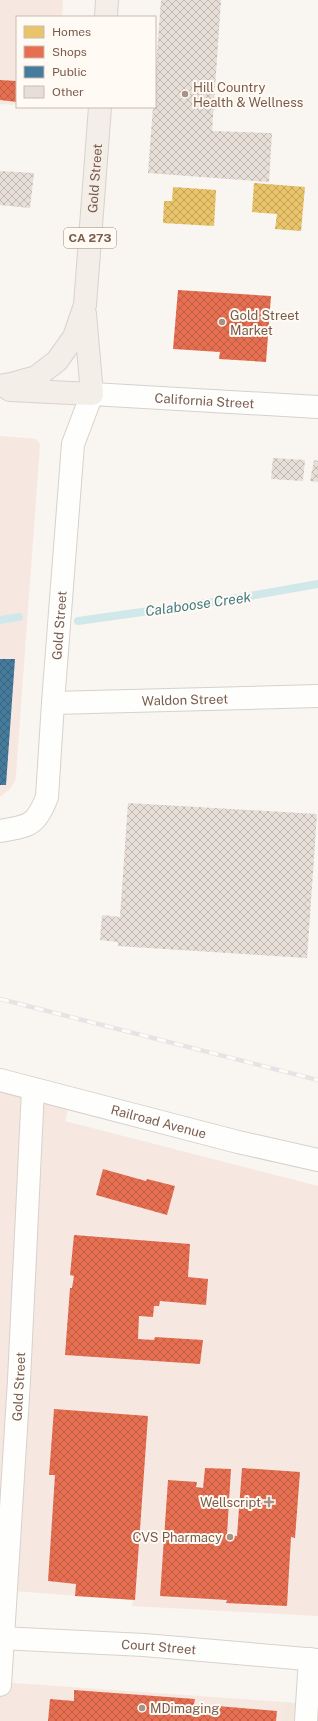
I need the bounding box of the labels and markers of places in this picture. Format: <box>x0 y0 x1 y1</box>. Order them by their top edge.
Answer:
place label: Hill Country Health & Wellness <box>193 80 303 110</box>
marker: Hill Country Health & Wellness <box>180 89 190 99</box>
place label: Gold Street Market <box>230 308 299 338</box>
marker: Gold Street Market <box>217 317 227 327</box>
place label: Wellscript <box>200 1495 261 1510</box>
marker: Wellscript <box>264 1497 274 1507</box>
place label: CVS Pharmacy <box>132 1530 222 1545</box>
marker: CVS Pharmacy <box>225 1532 235 1542</box>
place label: MDimaging <box>150 1701 219 1716</box>
marker: MDimaging <box>137 1703 147 1713</box>

